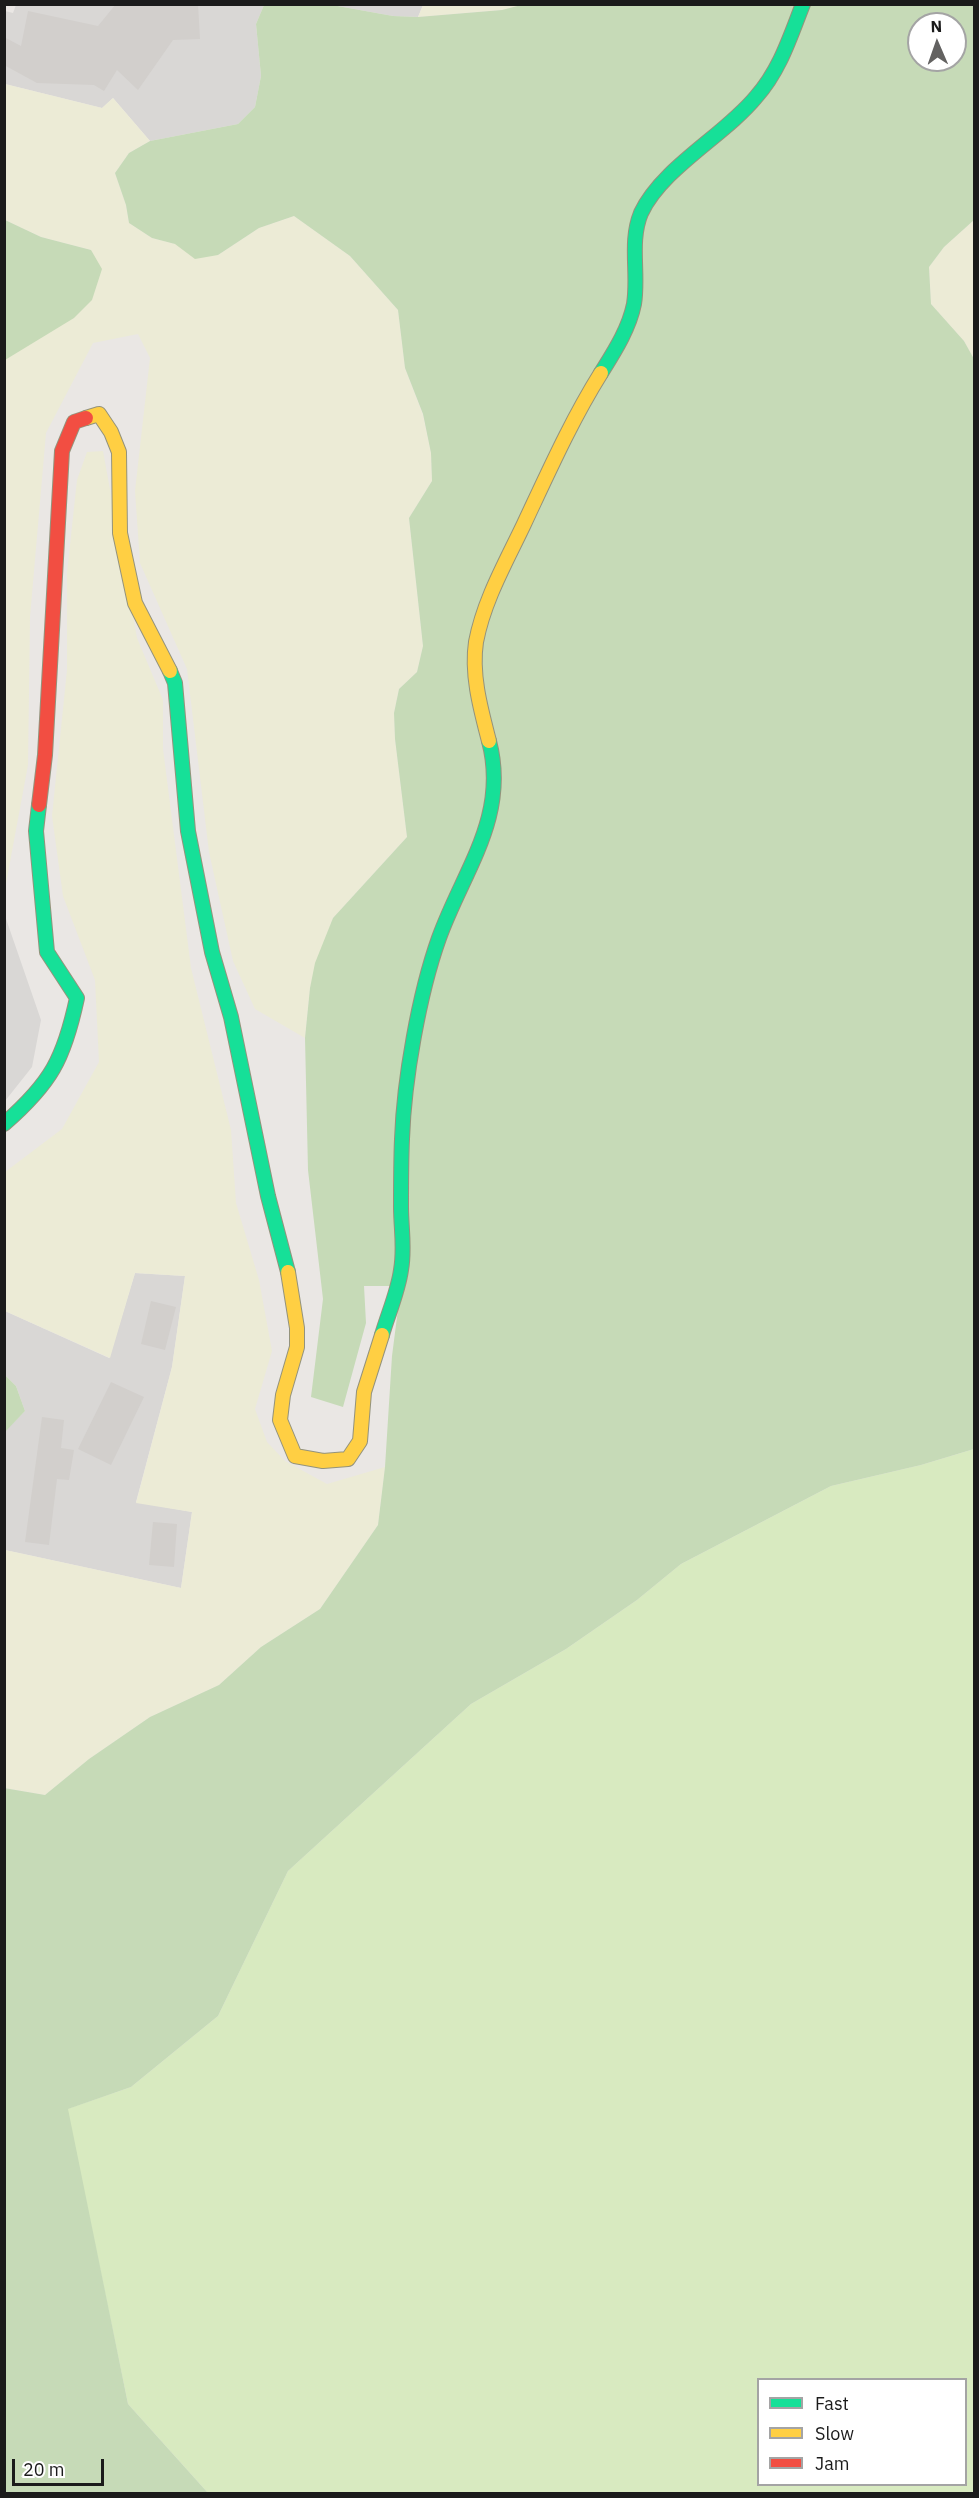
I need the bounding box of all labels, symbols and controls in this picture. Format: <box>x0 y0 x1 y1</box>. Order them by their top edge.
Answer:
north arrow <box>907 12 967 72</box>
text: N <box>930 16 943 36</box>
legend <box>757 2378 967 2486</box>
text: Fast <box>815 2392 849 2415</box>
text: Slow <box>815 2422 854 2445</box>
scale bar <box>15 2447 106 2485</box>
text: Jam <box>815 2452 850 2475</box>
text: 20 m <box>23 2458 65 2481</box>

